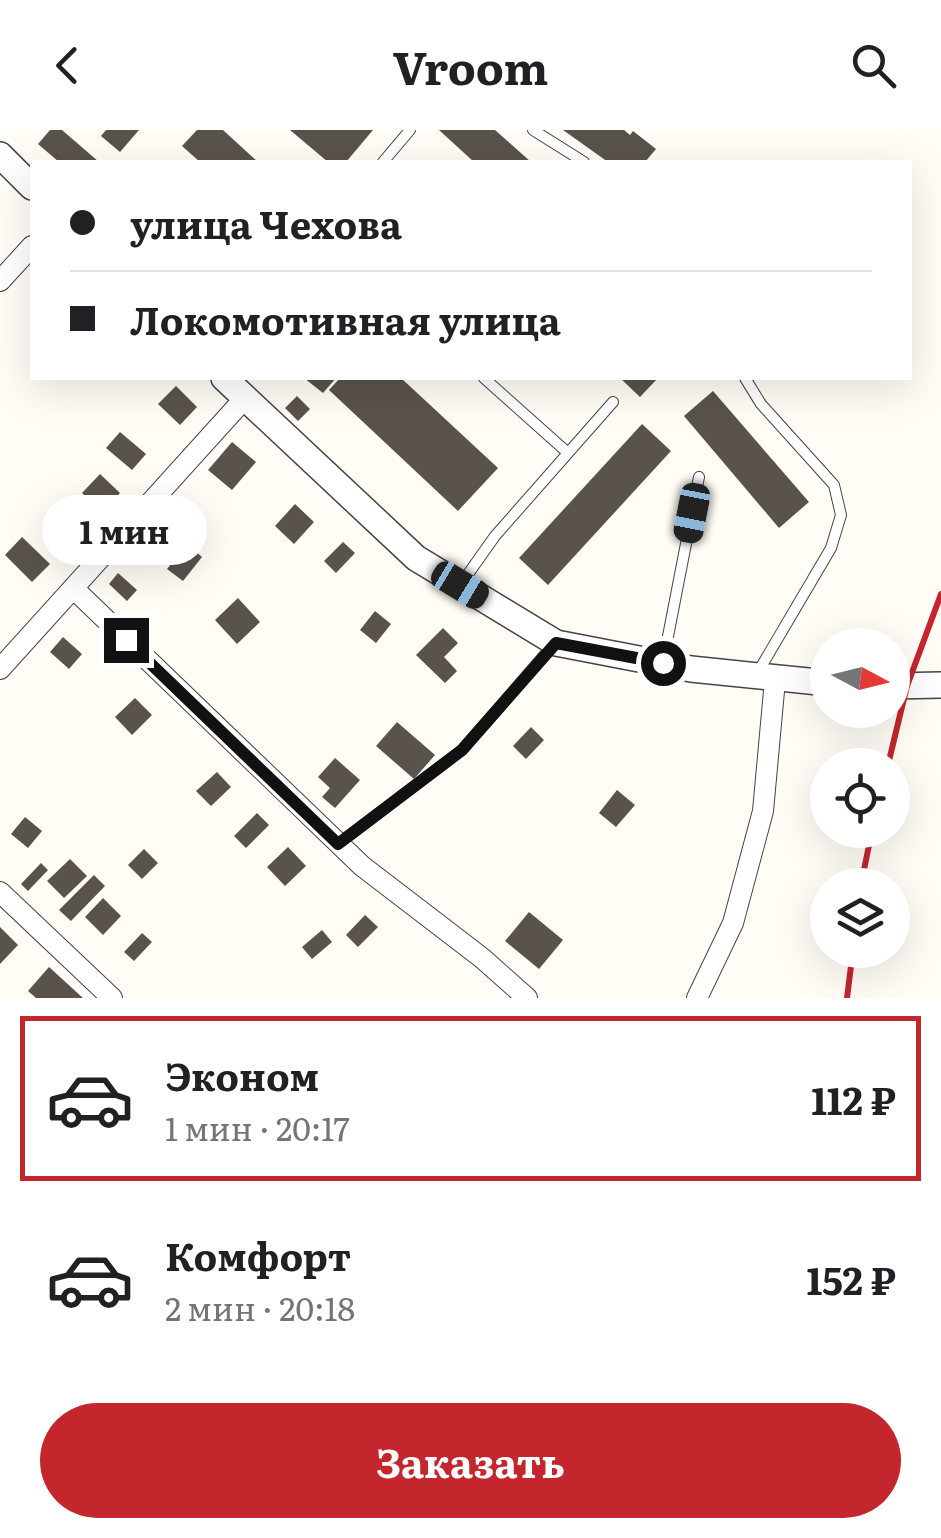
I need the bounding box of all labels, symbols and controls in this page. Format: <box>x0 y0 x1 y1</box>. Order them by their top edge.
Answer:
text: Vroom <box>393 32 548 99</box>
icon: back <box>40 38 95 93</box>
icon: search <box>846 38 901 93</box>
text: улица Чехова <box>130 194 402 251</box>
text: Локомотивная улица <box>130 290 561 347</box>
car <box>672 481 712 545</box>
callout: 1 мин <box>44 495 208 565</box>
text: 1 мин <box>80 506 169 554</box>
car <box>427 557 493 613</box>
route end <box>104 618 149 663</box>
north arrow <box>810 628 910 728</box>
map controls <box>810 628 910 968</box>
route start <box>641 641 686 686</box>
button: locate <box>810 748 910 848</box>
button: layers <box>810 868 910 968</box>
text: Эконом <box>165 1046 319 1103</box>
icon: car <box>45 1054 135 1144</box>
text: 112 ₽ <box>811 1070 896 1127</box>
text: 1 мин · 20:17 <box>165 1103 350 1151</box>
text: Комфорт <box>165 1226 351 1283</box>
icon: car <box>45 1234 135 1324</box>
text: 152 ₽ <box>807 1250 896 1307</box>
text: 2 мин · 20:18 <box>165 1283 355 1331</box>
button: Заказать <box>40 1403 901 1518</box>

